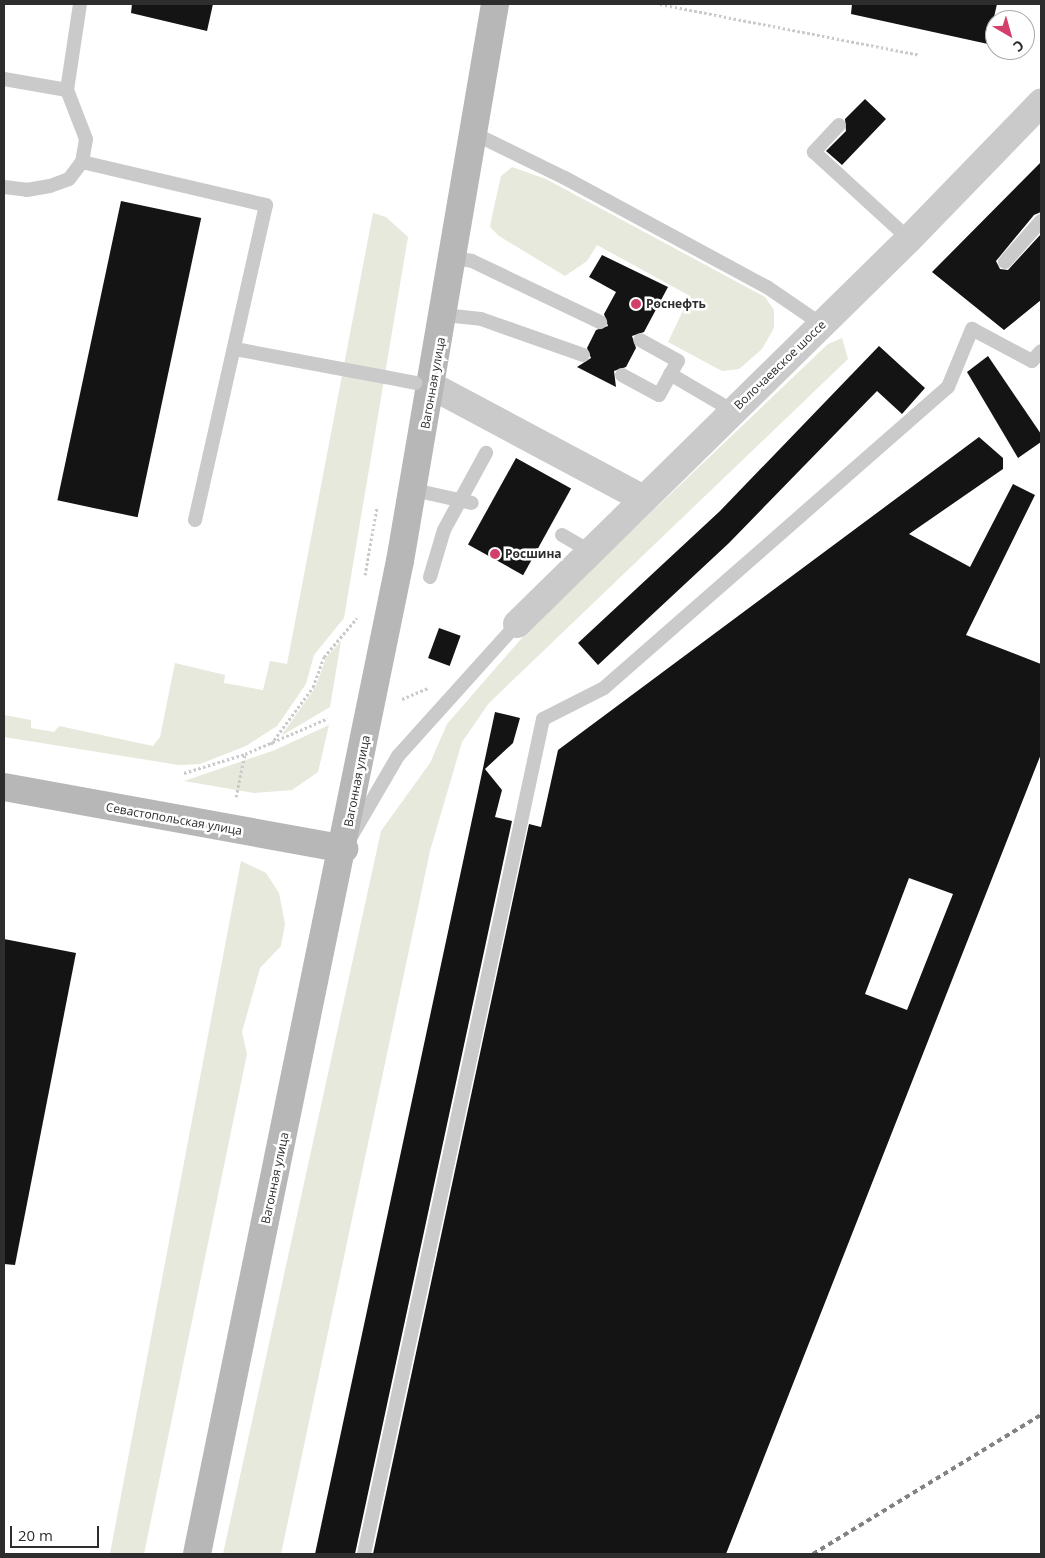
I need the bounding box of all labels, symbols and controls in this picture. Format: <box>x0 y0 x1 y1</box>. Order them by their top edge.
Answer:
north arrow <box>985 10 1035 60</box>
text: С <box>1010 36 1028 57</box>
place label: Роснефть <box>646 297 706 311</box>
marker: Роснефть <box>630 298 642 310</box>
street label: Волочаевское шоссе <box>731 318 829 412</box>
street label: Вагонная улица <box>418 336 448 430</box>
place label: Росшина <box>505 547 562 561</box>
marker: Росшина <box>489 548 501 560</box>
street label: Вагонная улица <box>341 734 373 828</box>
street label: Севастопольская улица <box>105 800 243 838</box>
street label: Вагонная улица <box>258 1131 292 1225</box>
scale bar <box>12 1516 101 1548</box>
text: 20 m <box>18 1525 53 1545</box>

